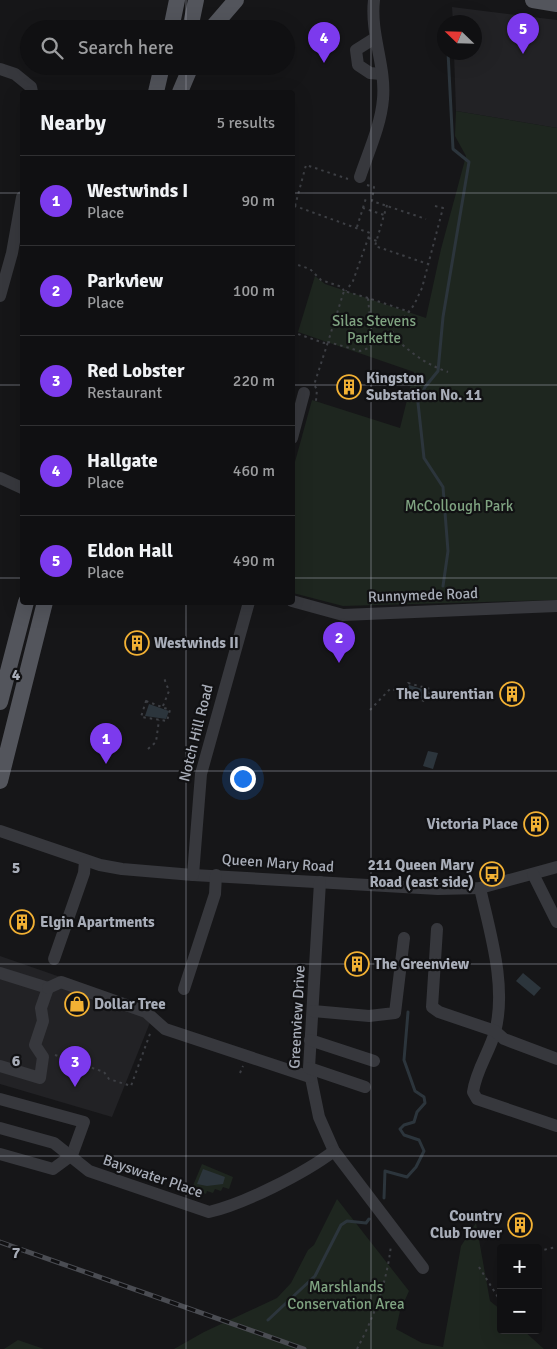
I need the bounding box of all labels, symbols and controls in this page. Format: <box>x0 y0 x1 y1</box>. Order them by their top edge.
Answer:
pin: 5 <box>507 13 539 54</box>
north arrow <box>437 15 482 60</box>
search box <box>20 20 295 75</box>
pin: 4 <box>308 22 340 63</box>
icon: search <box>38 34 66 62</box>
text: Search here <box>78 36 174 60</box>
text: Nearby <box>40 110 106 136</box>
text: 5 results <box>216 113 275 133</box>
text: Westwinds I <box>87 179 188 203</box>
text: 1 <box>52 191 60 211</box>
text: 90 m <box>241 191 275 211</box>
text: Place <box>87 203 124 223</box>
text: Parkview <box>87 269 163 293</box>
text: 2 <box>52 281 60 301</box>
text: 100 m <box>233 281 275 301</box>
text: Place <box>87 293 124 313</box>
park label: Silas Stevens Parkette <box>332 312 416 347</box>
text: Red Lobster <box>87 359 184 383</box>
place label: Kingston Substation No. 11 <box>366 369 482 404</box>
text: 3 <box>52 371 60 391</box>
text: 220 m <box>233 371 275 391</box>
building icon: Kingston Substation No. 11 <box>336 374 362 400</box>
text: Restaurant <box>87 383 162 403</box>
text: Hallgate <box>87 449 158 473</box>
text: 4 <box>52 461 60 481</box>
text: 460 m <box>233 461 275 481</box>
text: Place <box>87 473 124 493</box>
park label: McCollough Park <box>405 497 514 515</box>
text: Eldon Hall <box>87 539 173 563</box>
text: 5 <box>52 551 60 571</box>
text: 490 m <box>233 551 275 571</box>
text: Place <box>87 563 124 583</box>
street label: Runnymede Road <box>368 584 478 606</box>
pin: 2 <box>323 622 355 663</box>
building icon: Westwinds II <box>124 630 150 656</box>
place label: Westwinds II <box>154 634 239 652</box>
text: 4 <box>12 665 21 685</box>
building icon: The Laurentian <box>499 681 525 707</box>
street label: Notch Hill Road <box>175 682 217 784</box>
place label: The Laurentian <box>396 685 494 703</box>
pin: 1 <box>90 723 122 764</box>
your location <box>230 766 256 792</box>
building icon: Victoria Place <box>523 811 549 837</box>
place label: Victoria Place <box>427 815 518 833</box>
street label: Queen Mary Road <box>221 850 335 876</box>
place label: 211 Queen Mary Road (east side) <box>368 856 475 891</box>
text: 5 <box>12 858 20 878</box>
bus stop icon: 211 Queen Mary Road (east side) <box>479 861 505 887</box>
building icon: Elgin Apartments <box>9 909 35 935</box>
place label: Elgin Apartments <box>40 913 155 931</box>
building icon: The Greenview <box>344 951 370 977</box>
place label: The Greenview <box>374 955 470 973</box>
street label: Greenview Drive <box>285 965 309 1069</box>
shop icon: Dollar Tree <box>64 991 90 1017</box>
place label: Dollar Tree <box>94 995 166 1013</box>
pin: 3 <box>59 1046 91 1087</box>
text: 6 <box>12 1051 21 1071</box>
street label: Bayswater Place <box>101 1150 205 1202</box>
place label: Country Club Tower <box>430 1207 503 1242</box>
building icon: Country Club Tower <box>507 1212 533 1238</box>
text: 7 <box>12 1243 21 1263</box>
map controls <box>497 1244 542 1334</box>
button: + <box>497 1244 542 1289</box>
park label: Marshlands Conservation Area <box>287 1278 405 1313</box>
button: − <box>497 1289 542 1334</box>

